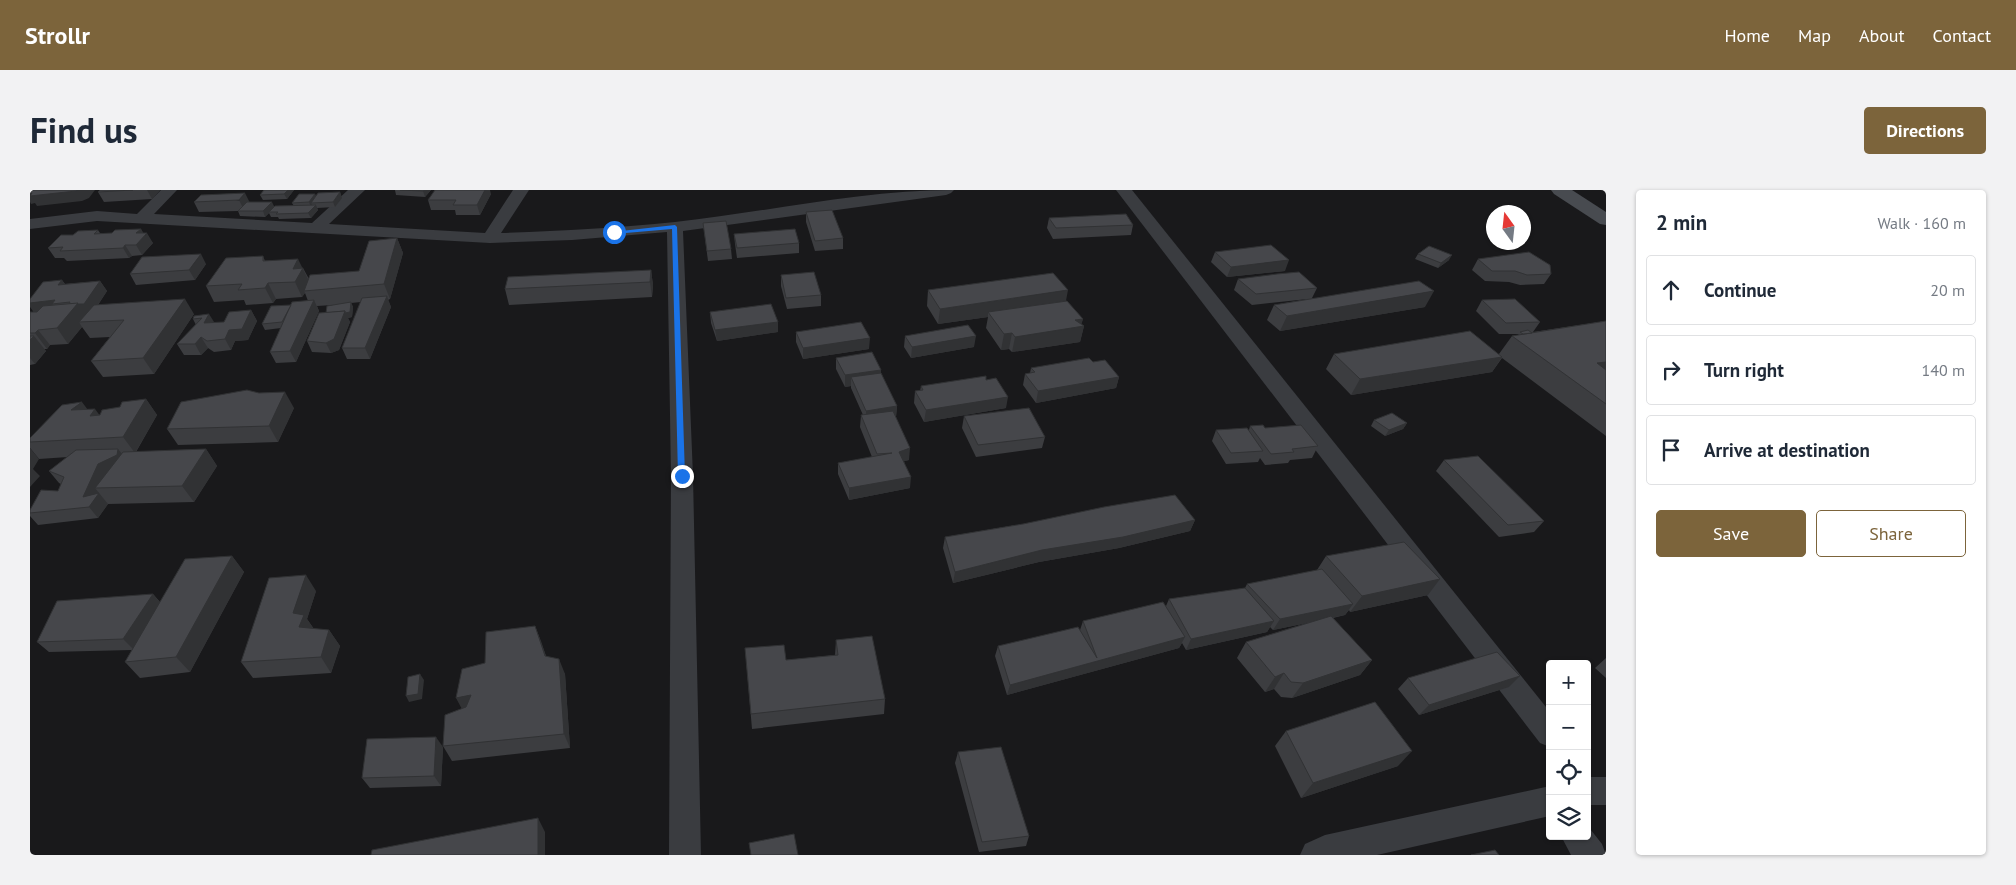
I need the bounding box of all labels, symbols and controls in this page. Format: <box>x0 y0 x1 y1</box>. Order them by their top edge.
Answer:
text: Strollr <box>25 20 90 51</box>
text: Home <box>1724 24 1770 47</box>
text: Map <box>1798 24 1831 47</box>
text: About <box>1859 24 1905 47</box>
text: Contact <box>1933 24 1991 47</box>
text: Find us <box>30 107 138 153</box>
button: Directions <box>1864 107 1986 154</box>
north arrow <box>1486 205 1531 250</box>
text: 2 min <box>1656 209 1707 236</box>
text: Walk · 160 m <box>1877 213 1966 233</box>
route start <box>603 221 626 244</box>
icon: ahead <box>1657 276 1685 304</box>
text: Continue <box>1704 278 1776 302</box>
text: 20 m <box>1930 280 1965 300</box>
icon: right <box>1657 356 1685 384</box>
text: Turn right <box>1704 358 1784 382</box>
text: 140 m <box>1922 360 1965 380</box>
icon: arrive <box>1657 436 1685 464</box>
text: Arrive at destination <box>1704 438 1870 462</box>
route end <box>671 465 694 488</box>
button: Save <box>1656 510 1806 557</box>
button: Share <box>1816 510 1966 557</box>
map controls <box>1546 660 1591 840</box>
button: + <box>1546 660 1591 705</box>
button: − <box>1546 705 1591 750</box>
button: locate <box>1546 750 1591 795</box>
button: layers <box>1546 795 1591 840</box>

